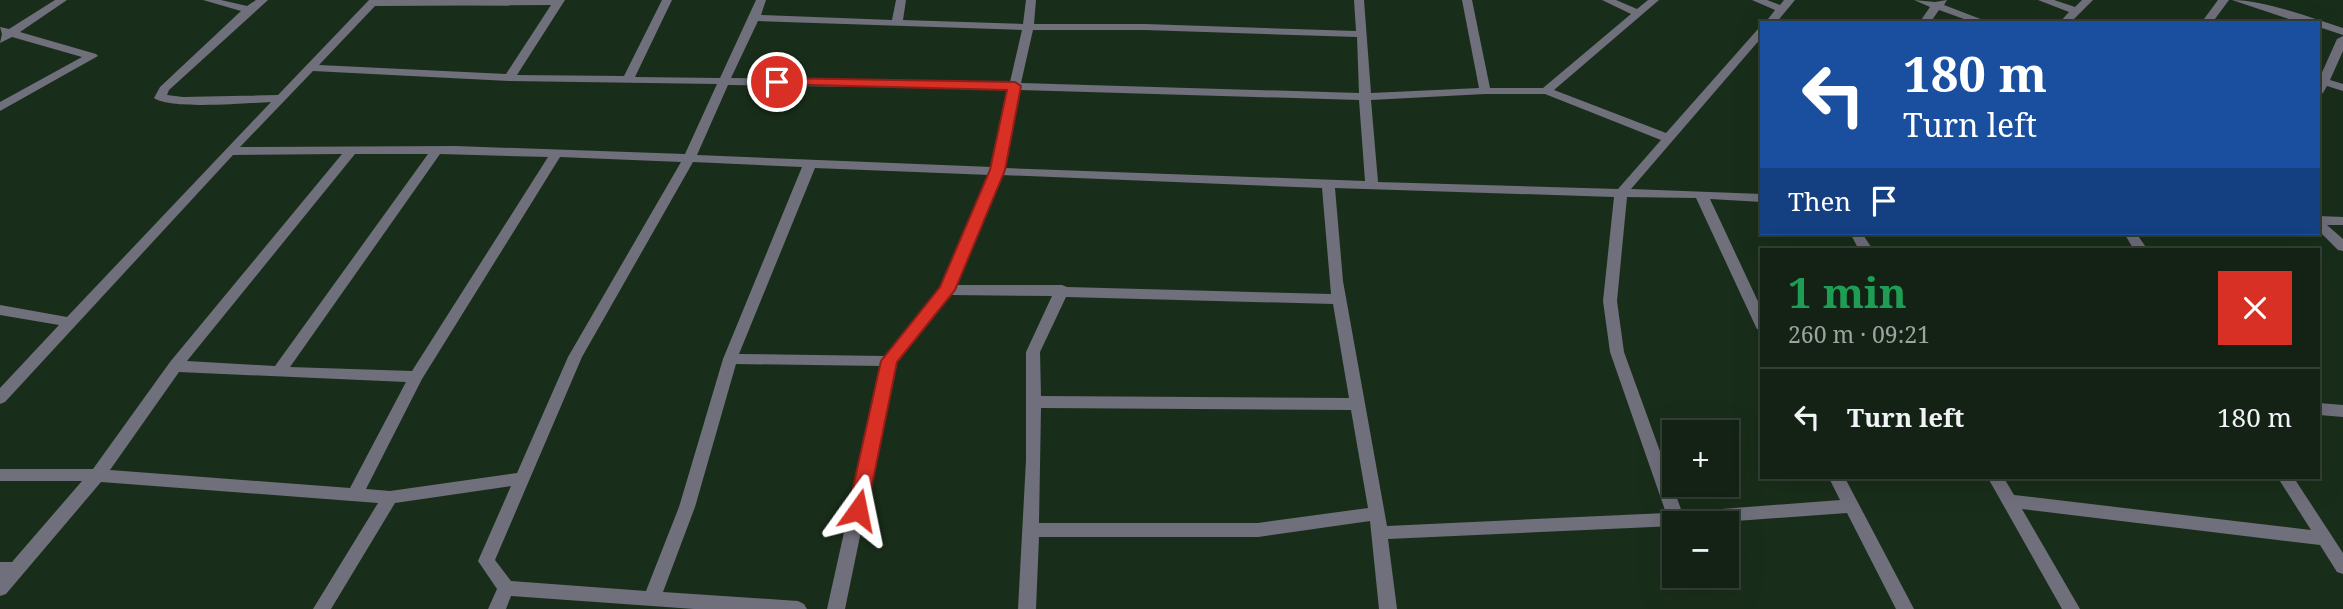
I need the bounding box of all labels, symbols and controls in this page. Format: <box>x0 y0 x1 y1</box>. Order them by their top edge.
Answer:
text: 180 m <box>1903 40 2047 106</box>
icon: left <box>1788 49 1879 140</box>
pin <box>747 52 807 112</box>
icon: arrive <box>758 63 796 101</box>
text: Turn left <box>1903 103 2037 146</box>
icon: arrive <box>1865 182 1903 220</box>
text: Then <box>1788 183 1851 219</box>
text: 1 min <box>1788 263 1907 320</box>
button: close <box>2218 271 2292 345</box>
text: 260 m · 09:21 <box>1788 318 1930 350</box>
icon: left <box>1788 398 1826 436</box>
text: Turn left <box>1847 399 1964 435</box>
text: 180 m <box>2217 399 2292 435</box>
map controls <box>1662 420 1739 588</box>
button: + <box>1662 420 1739 497</box>
position arrow <box>821 473 895 547</box>
button: − <box>1662 511 1739 588</box>

